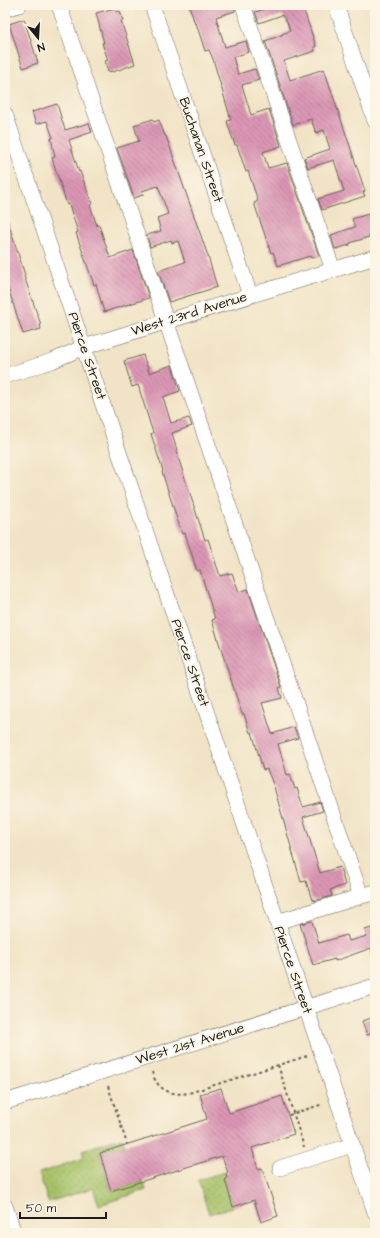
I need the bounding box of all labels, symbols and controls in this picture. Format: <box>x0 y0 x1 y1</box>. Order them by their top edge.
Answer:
north arrow <box>18 18 58 58</box>
text: N <box>35 39 47 55</box>
street label: Buchanan Street <box>174 95 228 206</box>
street label: West 23rd Avenue <box>129 287 250 341</box>
street label: Pierce Street <box>63 309 111 403</box>
street label: Pierce Street <box>166 616 214 710</box>
street label: Pierce Street <box>269 923 317 1017</box>
street label: West 21st Avenue <box>133 1018 247 1070</box>
scale bar <box>20 1194 106 1220</box>
text: 50 m <box>26 1200 57 1217</box>

